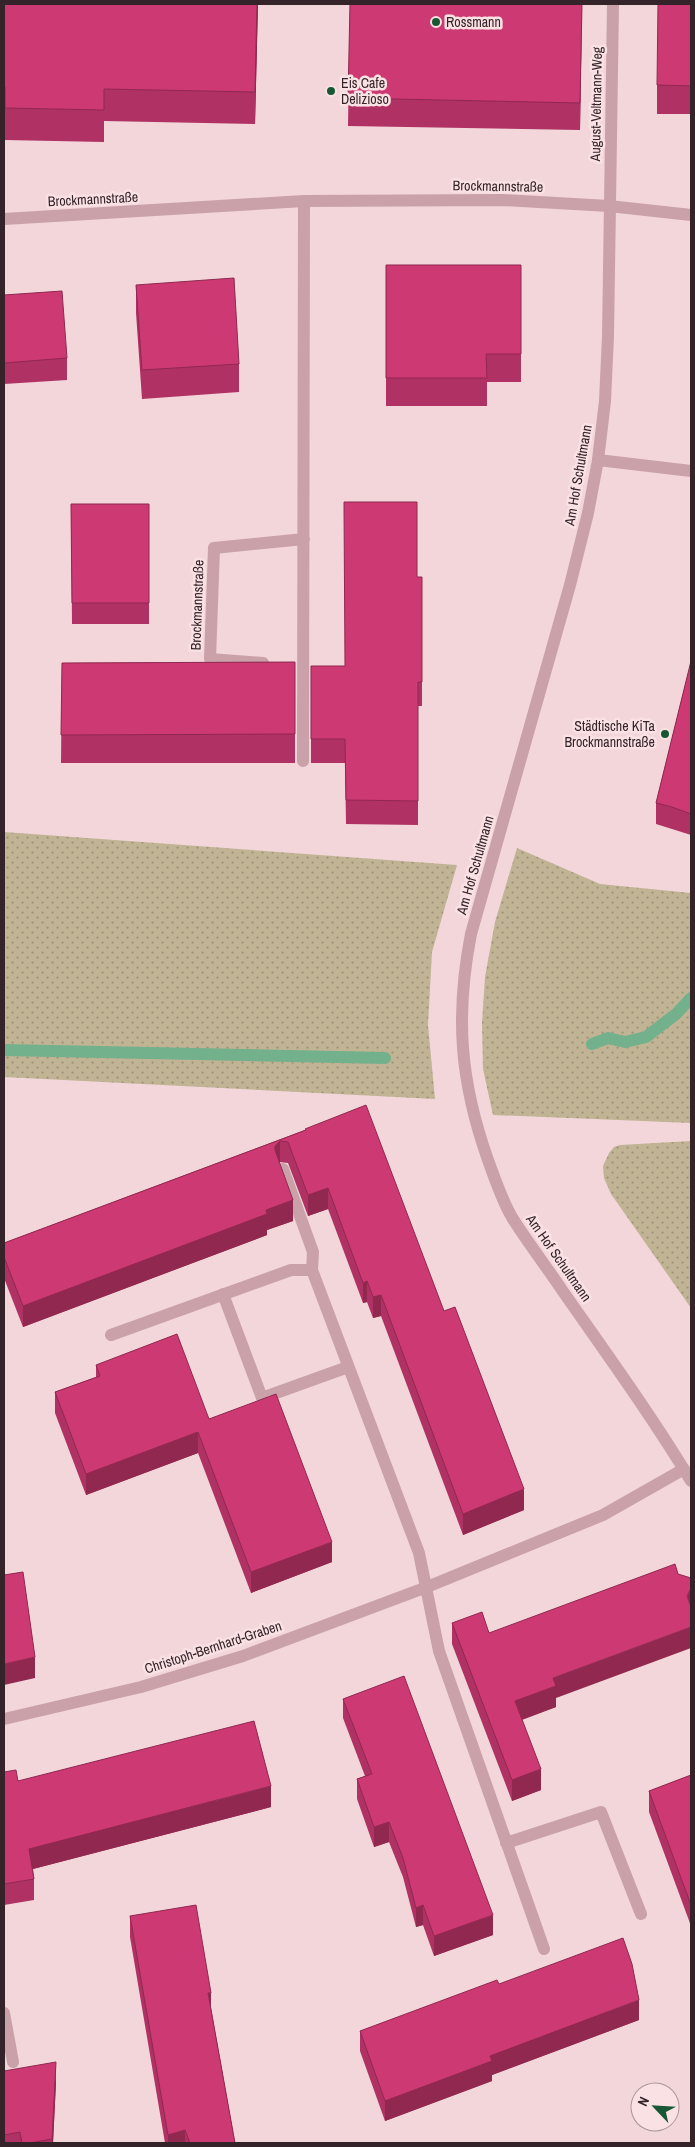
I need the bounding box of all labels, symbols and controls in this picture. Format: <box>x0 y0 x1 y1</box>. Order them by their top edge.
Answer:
place label: Rossmann <box>446 13 501 31</box>
marker: Rossmann <box>430 16 442 28</box>
street label: August-Veltmann-Weg <box>586 46 606 162</box>
place label: Eis Cafe Delizioso <box>341 74 389 108</box>
marker: Eis Cafe Delizioso <box>325 85 337 97</box>
street label: Brockmannstraße <box>453 176 543 196</box>
street label: Brockmannstraße <box>47 188 139 210</box>
street label: Am Hof Schultmann <box>560 423 596 528</box>
street label: Brockmannstraße <box>186 559 208 651</box>
place label: Städtische KiTa Brockmannstraße <box>564 717 656 751</box>
marker: Städtische KiTa Brockmannstraße <box>659 728 671 740</box>
street label: Am Hof Schultmann <box>452 813 498 918</box>
street label: Am Hof Schultmann <box>522 1210 596 1305</box>
street label: Christoph-Bernhard-Graben <box>142 1616 284 1678</box>
north arrow <box>630 2082 680 2132</box>
text: N <box>633 2094 653 2109</box>

